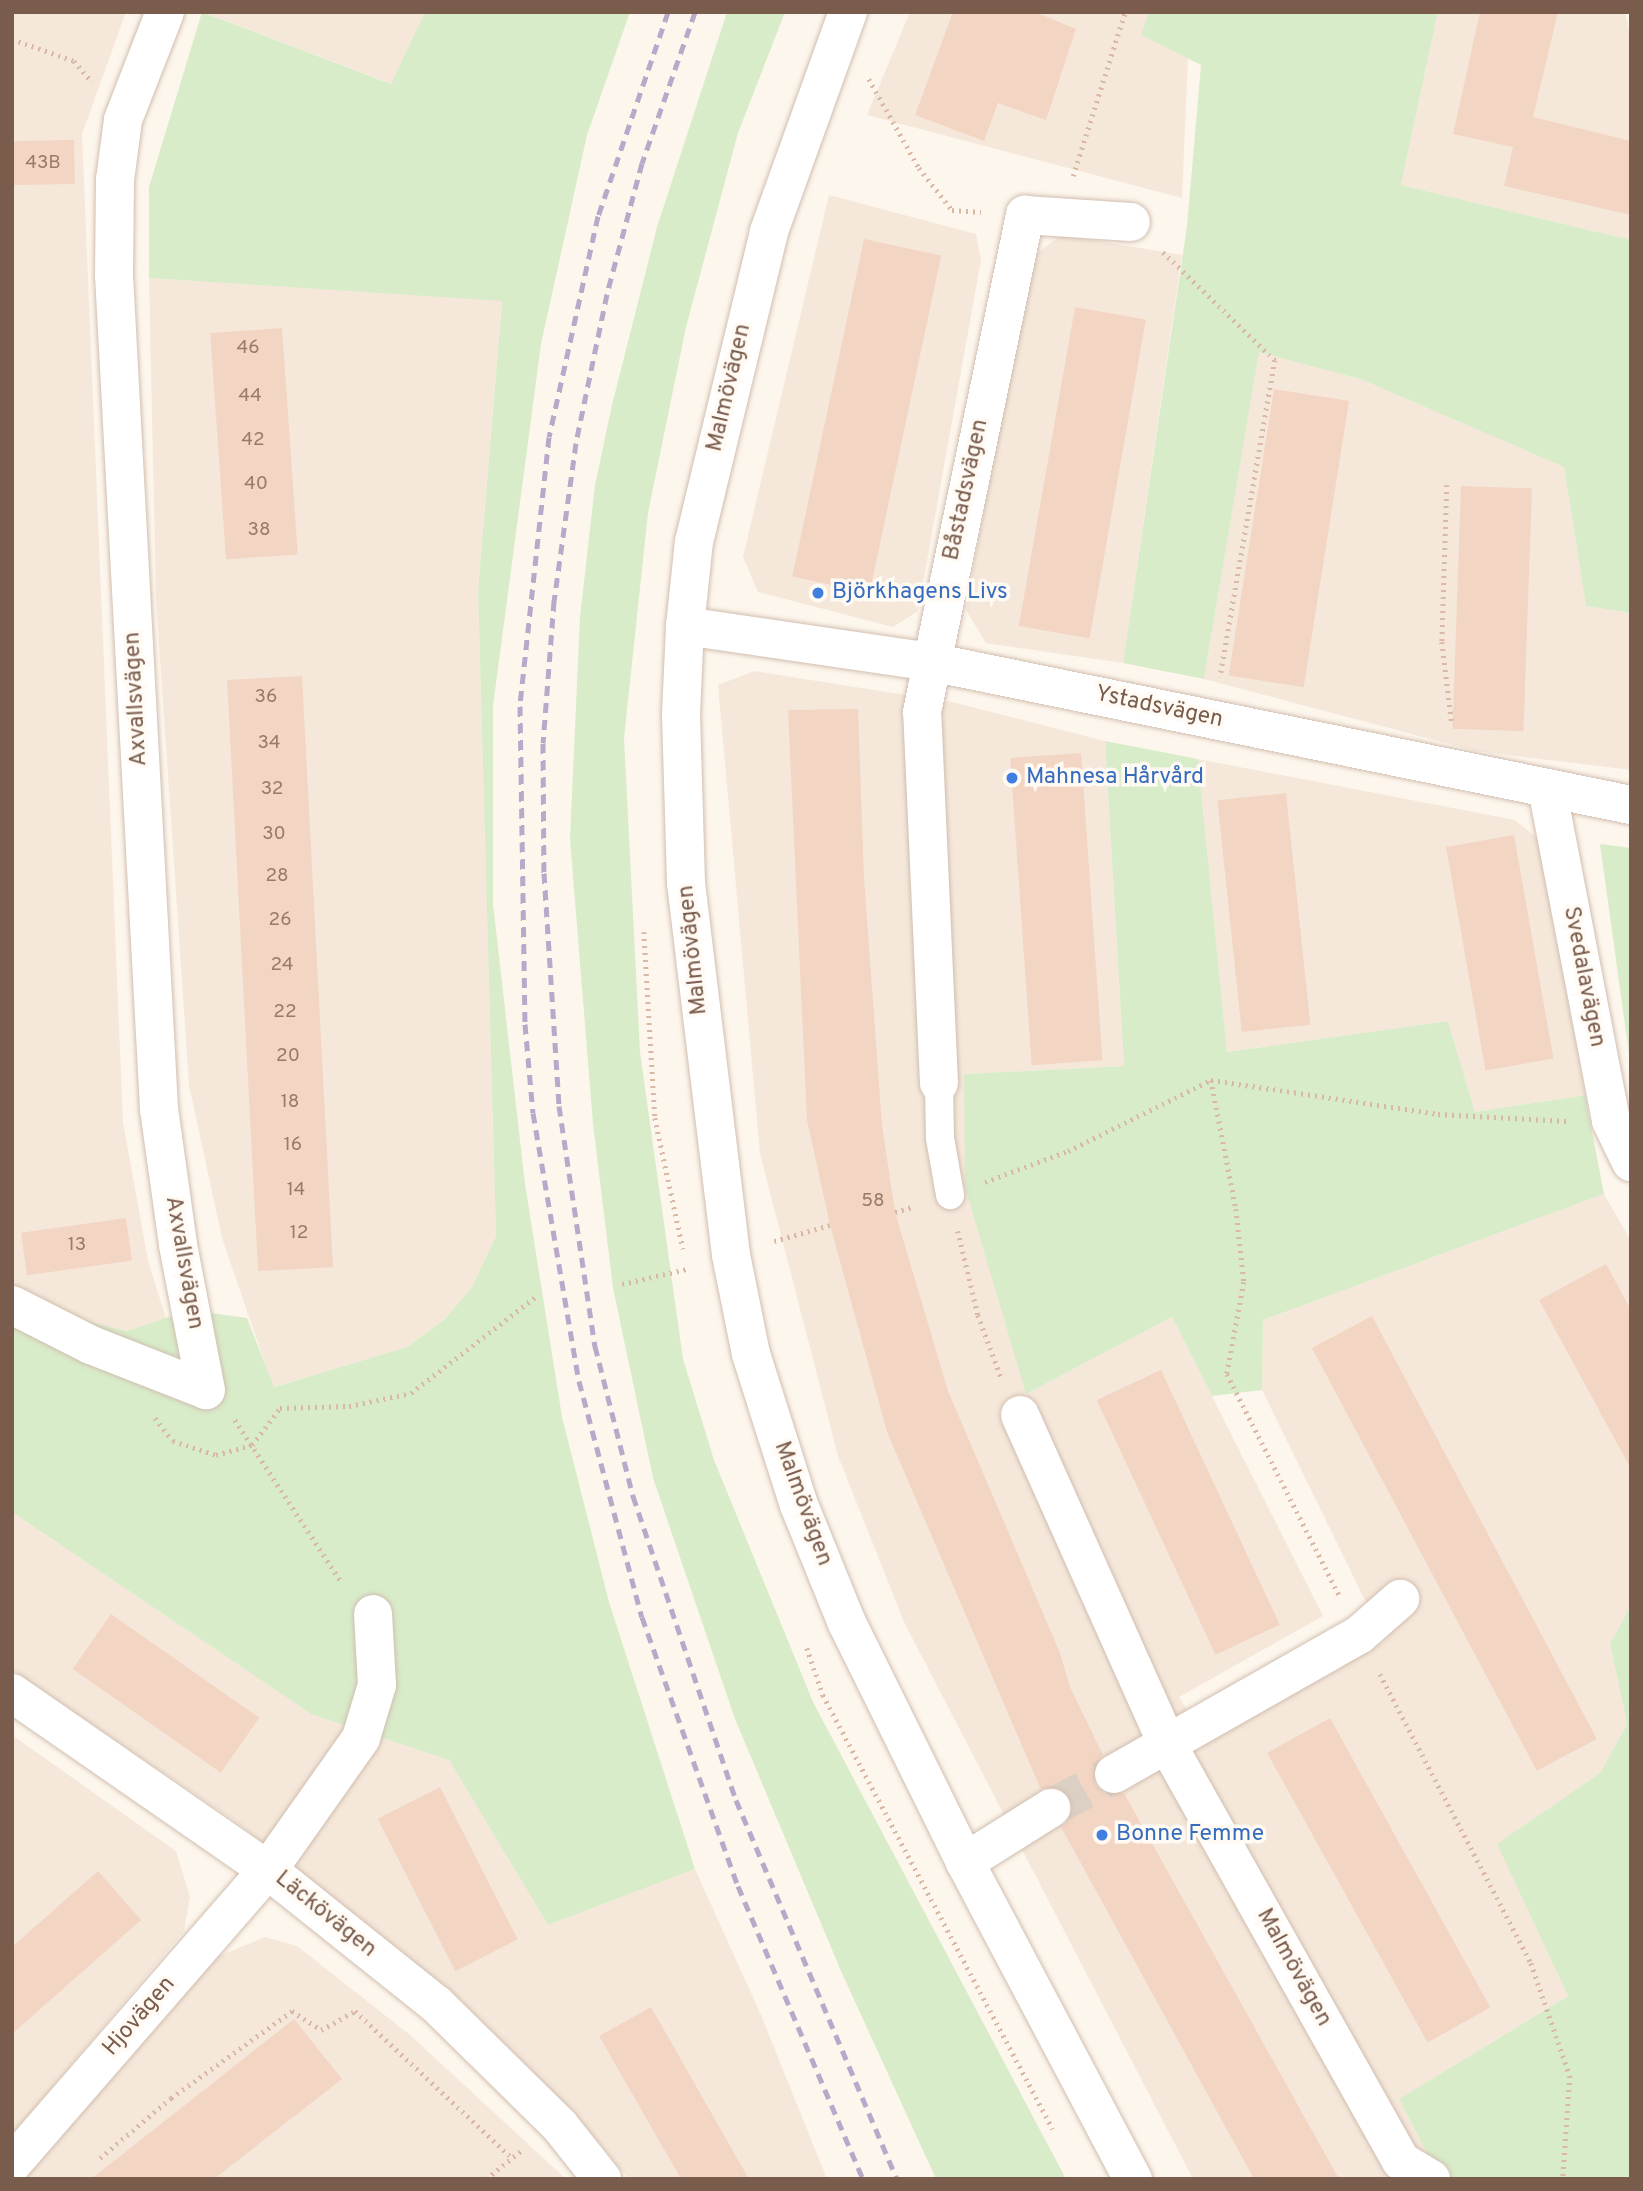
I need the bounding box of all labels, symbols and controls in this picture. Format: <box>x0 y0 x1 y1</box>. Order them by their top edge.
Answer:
house number: 43B <box>25 153 61 175</box>
street label: Malmövägen <box>702 321 758 455</box>
house number: 46 <box>236 338 260 360</box>
house number: 44 <box>238 386 262 408</box>
street label: Båstadsvägen <box>939 417 995 563</box>
house number: 42 <box>241 430 265 452</box>
house number: 40 <box>244 474 268 496</box>
house number: 38 <box>247 520 271 542</box>
place label: Björkhagens Livs <box>832 579 1008 607</box>
marker: Björkhagens Livs <box>810 585 826 601</box>
street label: Axvallsvägen <box>120 631 154 767</box>
street label: Ystadsvägen <box>1093 681 1225 735</box>
house number: 36 <box>255 687 277 709</box>
house number: 34 <box>257 733 281 755</box>
place label: Mahnesa Hårvård <box>1026 764 1204 792</box>
marker: Mahnesa Hårvård <box>1004 770 1020 786</box>
house number: 32 <box>261 779 283 801</box>
house number: 30 <box>262 824 286 846</box>
house number: 28 <box>265 866 289 888</box>
street label: Malmövägen <box>673 884 715 1016</box>
street label: Svedalavägen <box>1556 904 1610 1050</box>
house number: 26 <box>269 910 291 932</box>
house number: 24 <box>270 955 294 977</box>
house number: 22 <box>273 1002 297 1024</box>
house number: 20 <box>276 1046 300 1068</box>
house number: 18 <box>281 1092 299 1114</box>
house number: 16 <box>284 1135 302 1157</box>
house number: 14 <box>287 1180 305 1202</box>
house number: 58 <box>861 1191 885 1213</box>
street label: Axvallsvägen <box>158 1194 208 1332</box>
house number: 12 <box>290 1223 308 1245</box>
house number: 13 <box>68 1235 86 1257</box>
street label: Malmövägen <box>767 1438 837 1570</box>
place label: Bonne Femme <box>1116 1821 1264 1849</box>
marker: Bonne Femme <box>1094 1827 1110 1843</box>
street label: Läckövägen <box>269 1866 381 1964</box>
street label: Malmövägen <box>1249 1904 1337 2032</box>
street label: Hjovägen <box>98 1972 182 2062</box>

